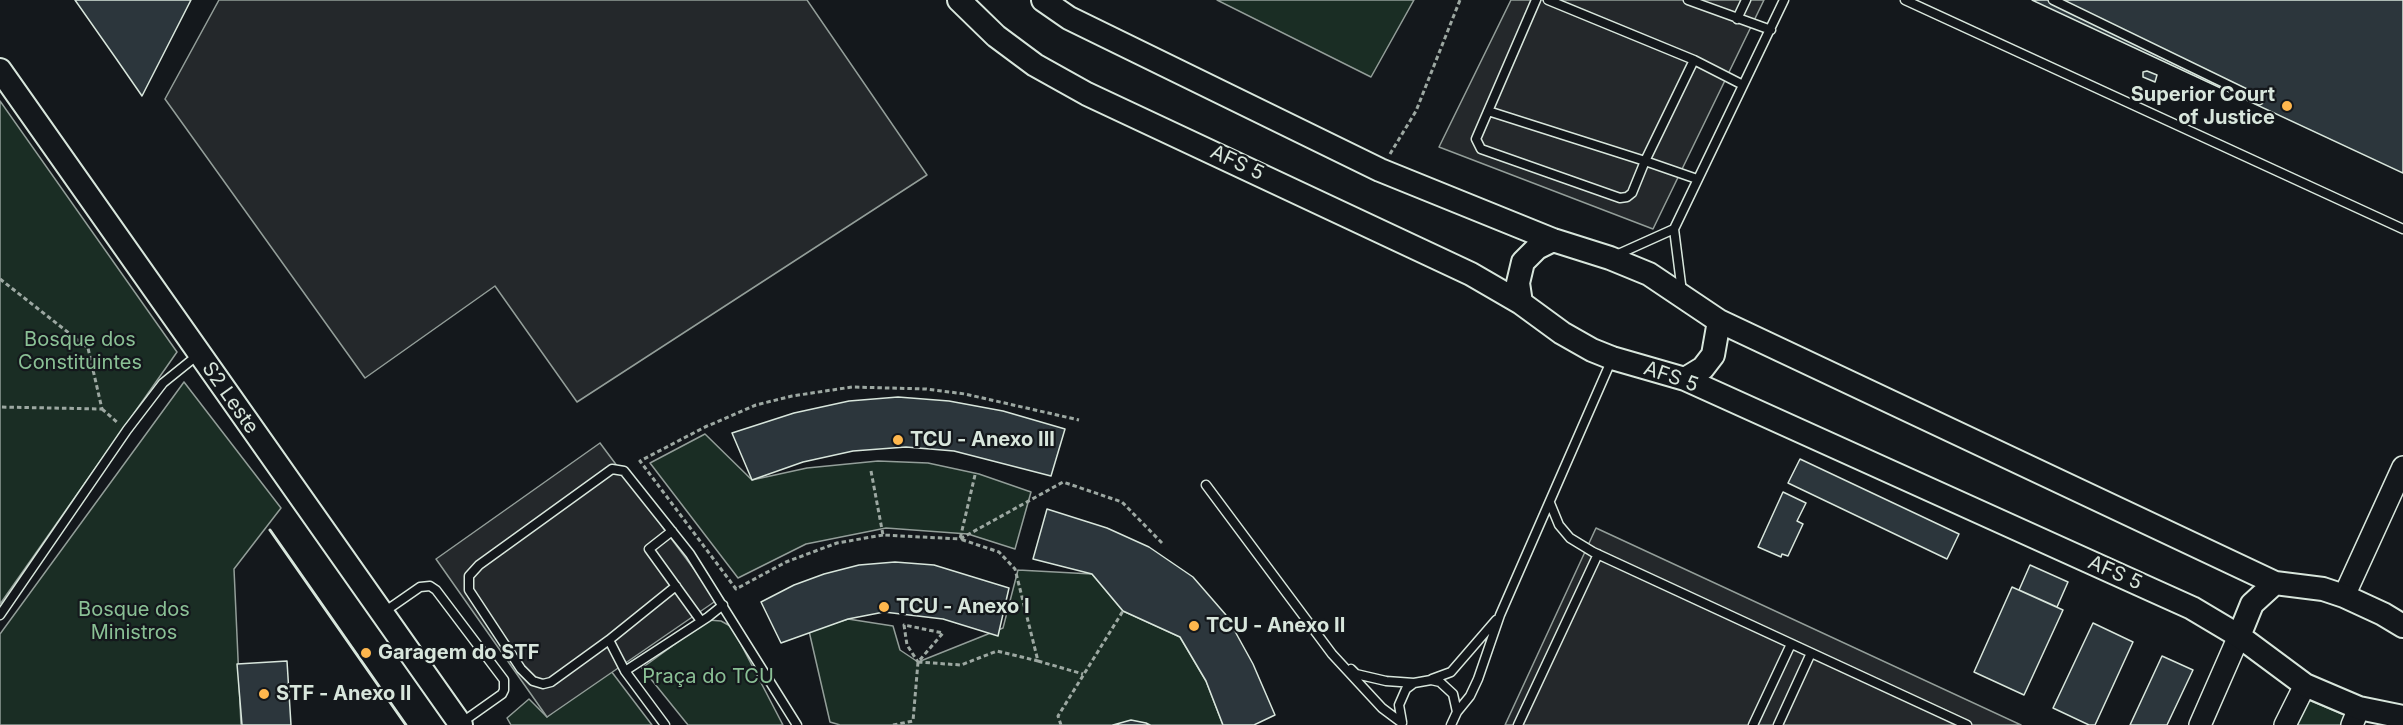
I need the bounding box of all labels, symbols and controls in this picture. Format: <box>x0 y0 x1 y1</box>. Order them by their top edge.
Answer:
place label: Superior Court of Justice <box>2131 83 2275 130</box>
marker: Superior Court of Justice <box>2280 99 2294 113</box>
street label: AFS 5 <box>1206 140 1268 186</box>
park label: Bosque dos Constituintes <box>18 328 142 375</box>
street label: S2 Leste <box>197 357 263 439</box>
street label: AFS 5 <box>1641 357 1701 397</box>
place label: TCU - Anexo III <box>910 428 1055 452</box>
marker: TCU - Anexo III <box>891 433 905 447</box>
street label: AFS 5 <box>2084 551 2146 595</box>
place label: TCU - Anexo I <box>896 595 1030 619</box>
park label: Bosque dos Ministros <box>78 598 190 645</box>
marker: TCU - Anexo I <box>877 600 891 614</box>
place label: TCU - Anexo II <box>1206 614 1345 638</box>
marker: TCU - Anexo II <box>1187 619 1201 633</box>
place label: Garagem do STF <box>378 641 539 665</box>
marker: Garagem do STF <box>359 646 373 660</box>
park label: Praça do TCU <box>642 665 774 689</box>
place label: STF - Anexo II <box>276 682 411 706</box>
marker: STF - Anexo II <box>257 687 271 701</box>

